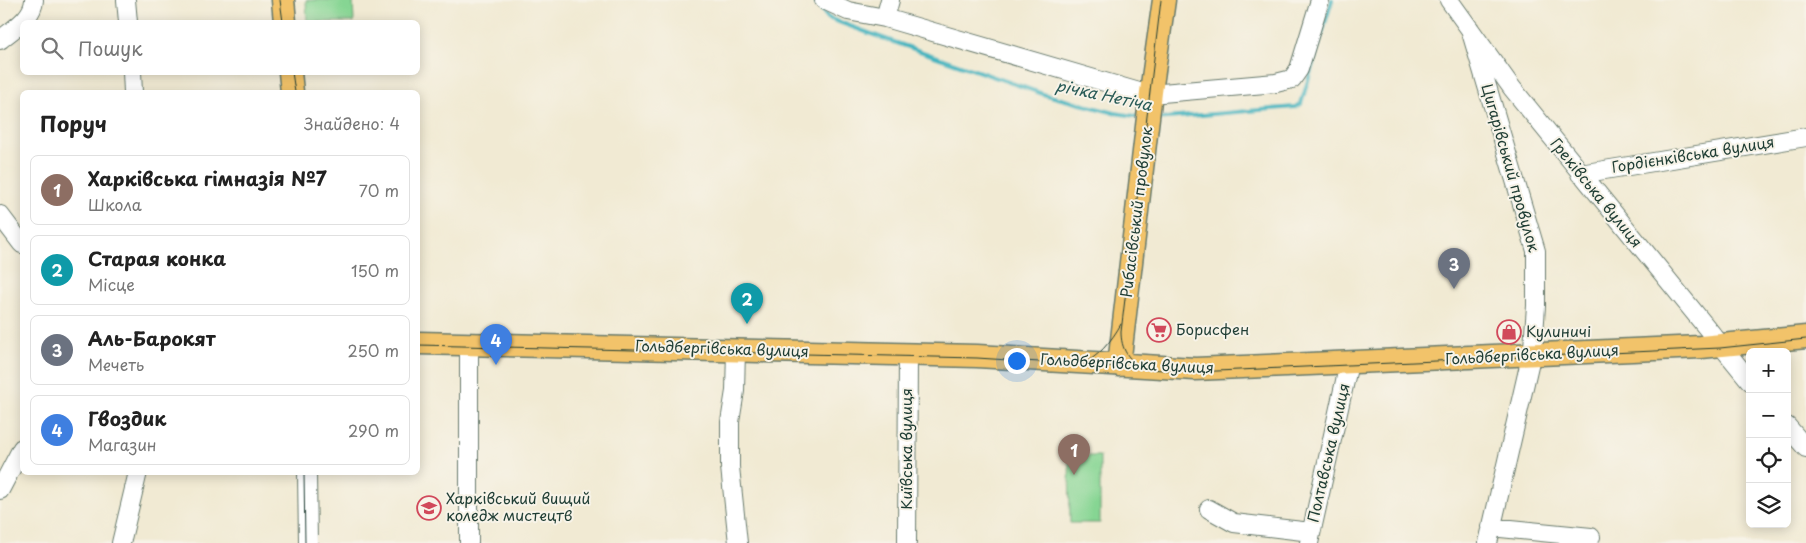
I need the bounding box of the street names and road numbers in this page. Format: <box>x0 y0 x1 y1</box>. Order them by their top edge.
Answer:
street label: Цигарівський провулок <box>1476 81 1546 254</box>
street label: Рибасівський провулок <box>1114 125 1157 298</box>
street label: Гордієнківська вулиця <box>1610 129 1776 178</box>
street label: Греківська вулиця <box>1546 132 1649 252</box>
street label: Гольдбергівська вулиця <box>635 333 809 362</box>
street label: Гольдбергівська вулиця <box>1445 337 1619 370</box>
street label: Гольдбергівська вулиця <box>1040 346 1214 379</box>
street label: Полтавська вулиця <box>1300 381 1355 524</box>
street label: Київська вулиця <box>894 388 917 510</box>

